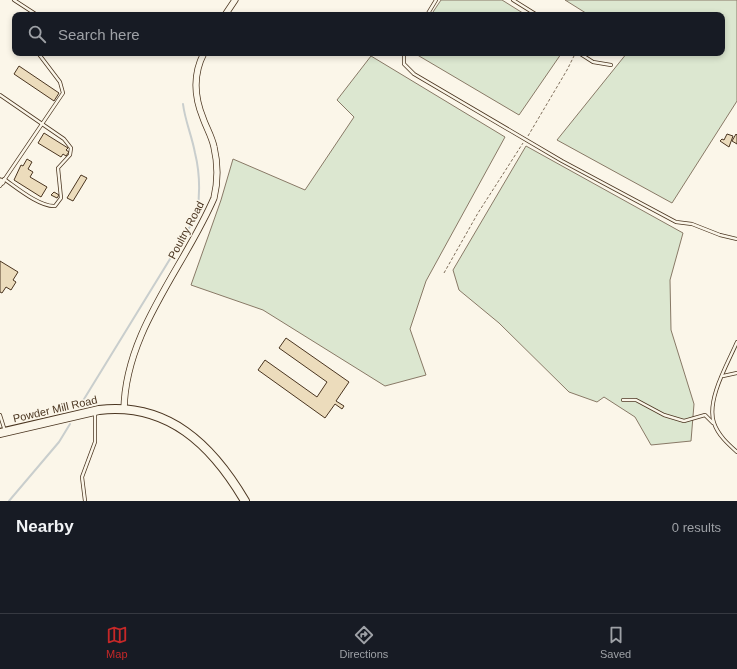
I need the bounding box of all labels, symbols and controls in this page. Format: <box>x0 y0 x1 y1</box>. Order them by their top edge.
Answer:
search box <box>12 12 725 56</box>
icon: search <box>26 23 48 45</box>
text: Search here <box>58 26 140 43</box>
street label: Poultry Road <box>166 199 206 261</box>
street label: Powder Mill Road <box>12 393 98 425</box>
text: Nearby <box>16 517 74 536</box>
text: 0 results <box>672 520 721 535</box>
tab: Map <box>106 624 128 660</box>
tab: Directions <box>339 624 388 660</box>
tab: Saved <box>600 624 631 660</box>

